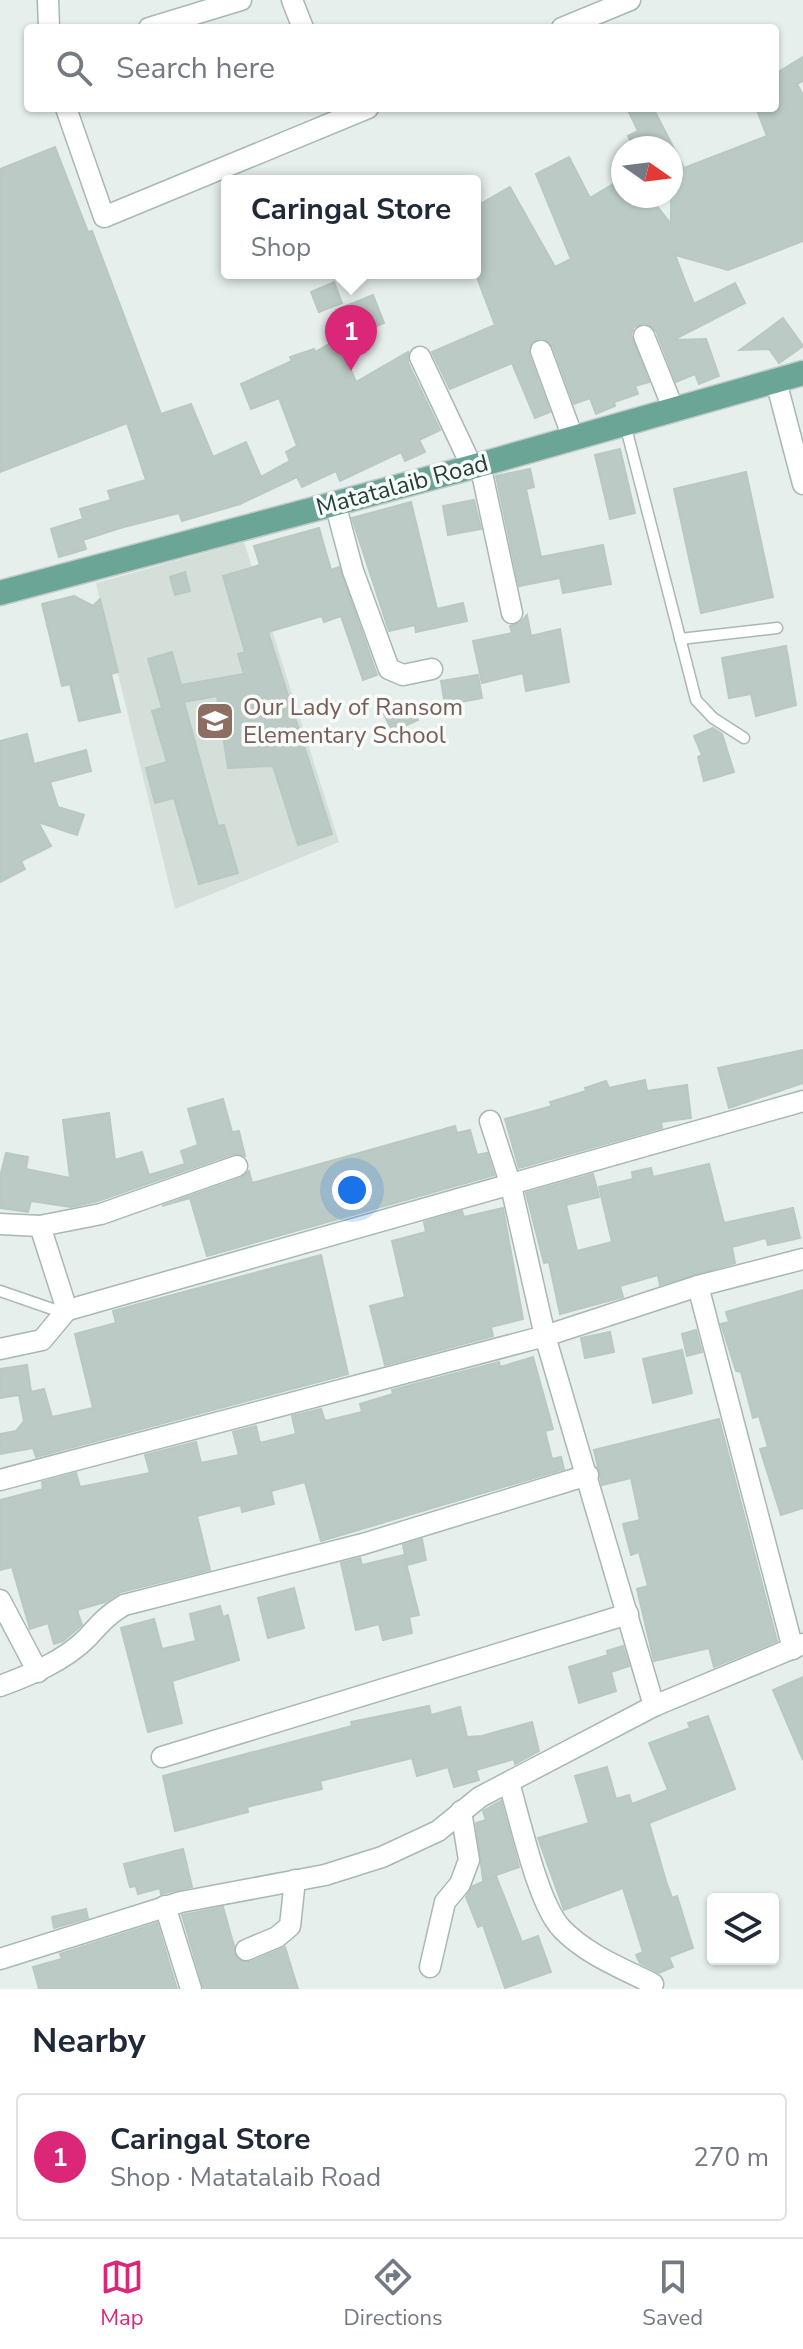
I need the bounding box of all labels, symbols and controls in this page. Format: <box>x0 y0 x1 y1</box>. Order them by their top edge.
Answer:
search box <box>24 24 779 112</box>
icon: search <box>52 46 96 90</box>
text: Search here <box>116 48 275 89</box>
north arrow <box>611 136 683 208</box>
popup <box>221 175 481 279</box>
text: Caringal Store <box>251 189 451 230</box>
text: Shop <box>251 230 311 265</box>
pin: 1 <box>325 305 377 371</box>
street label: Matatalaib Road <box>312 447 492 523</box>
place label: Our Lady of Ransom Elementary School <box>243 691 463 751</box>
school or university icon: Our Lady of Ransom Elementary School <box>194 700 236 742</box>
your location <box>332 1170 372 1210</box>
map controls <box>707 1893 779 1965</box>
button: layers <box>707 1893 779 1965</box>
text: Nearby <box>32 2018 146 2064</box>
text: Caringal Store <box>110 2119 311 2160</box>
text: 1 <box>52 2140 68 2175</box>
text: 270 m <box>693 2140 769 2175</box>
text: Shop · Matatalaib Road <box>110 2160 381 2195</box>
tab: Map <box>100 2255 144 2333</box>
tab: Directions <box>344 2255 443 2333</box>
tab: Saved <box>642 2255 703 2333</box>

